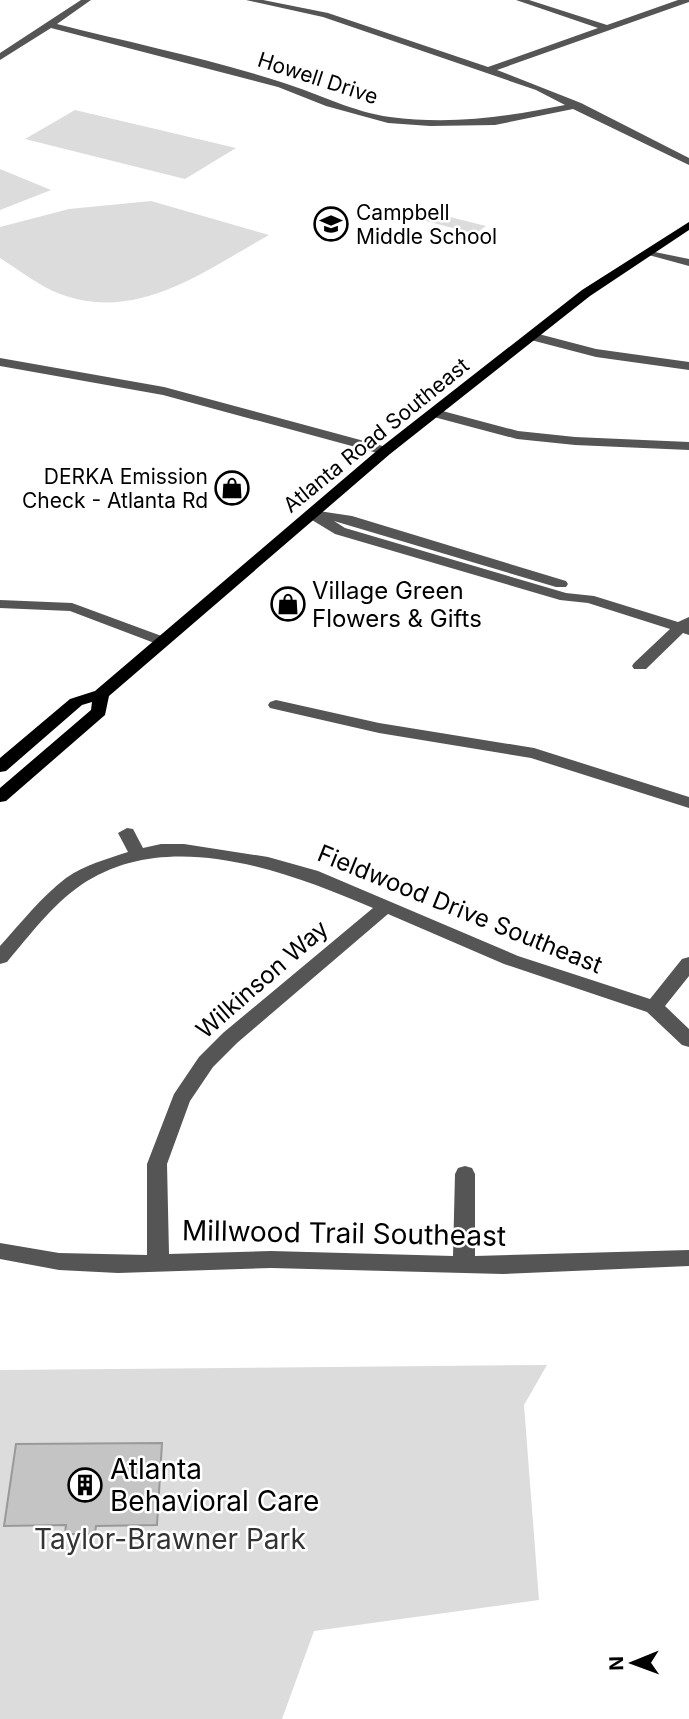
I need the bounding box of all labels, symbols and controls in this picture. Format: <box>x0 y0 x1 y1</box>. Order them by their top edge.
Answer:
street label: Howell Drive <box>255 47 381 109</box>
place label: Campbell Middle School <box>356 200 497 249</box>
school or university icon: Campbell Middle School <box>312 205 350 243</box>
street label: Atlanta Road Southeast <box>278 352 474 518</box>
place label: DERKA Emission Check - Atlanta Rd <box>22 464 208 513</box>
shop icon: DERKA Emission Check - Atlanta Rd <box>213 469 251 507</box>
place label: Village Green Flowers & Gifts <box>312 576 482 633</box>
shop icon: Village Green Flowers & Gifts <box>269 585 307 623</box>
street label: Fieldwood Drive Southeast <box>313 839 607 980</box>
street label: Wilkinson Way <box>190 914 334 1044</box>
street label: Millwood Trail Southeast <box>182 1213 506 1253</box>
place label: Atlanta Behavioral Care <box>110 1452 319 1518</box>
building icon: Atlanta Behavioral Care <box>66 1466 104 1504</box>
park label: Taylor-Brawner Park <box>34 1522 306 1556</box>
north arrow <box>598 1628 668 1698</box>
text: N <box>605 1656 628 1671</box>

